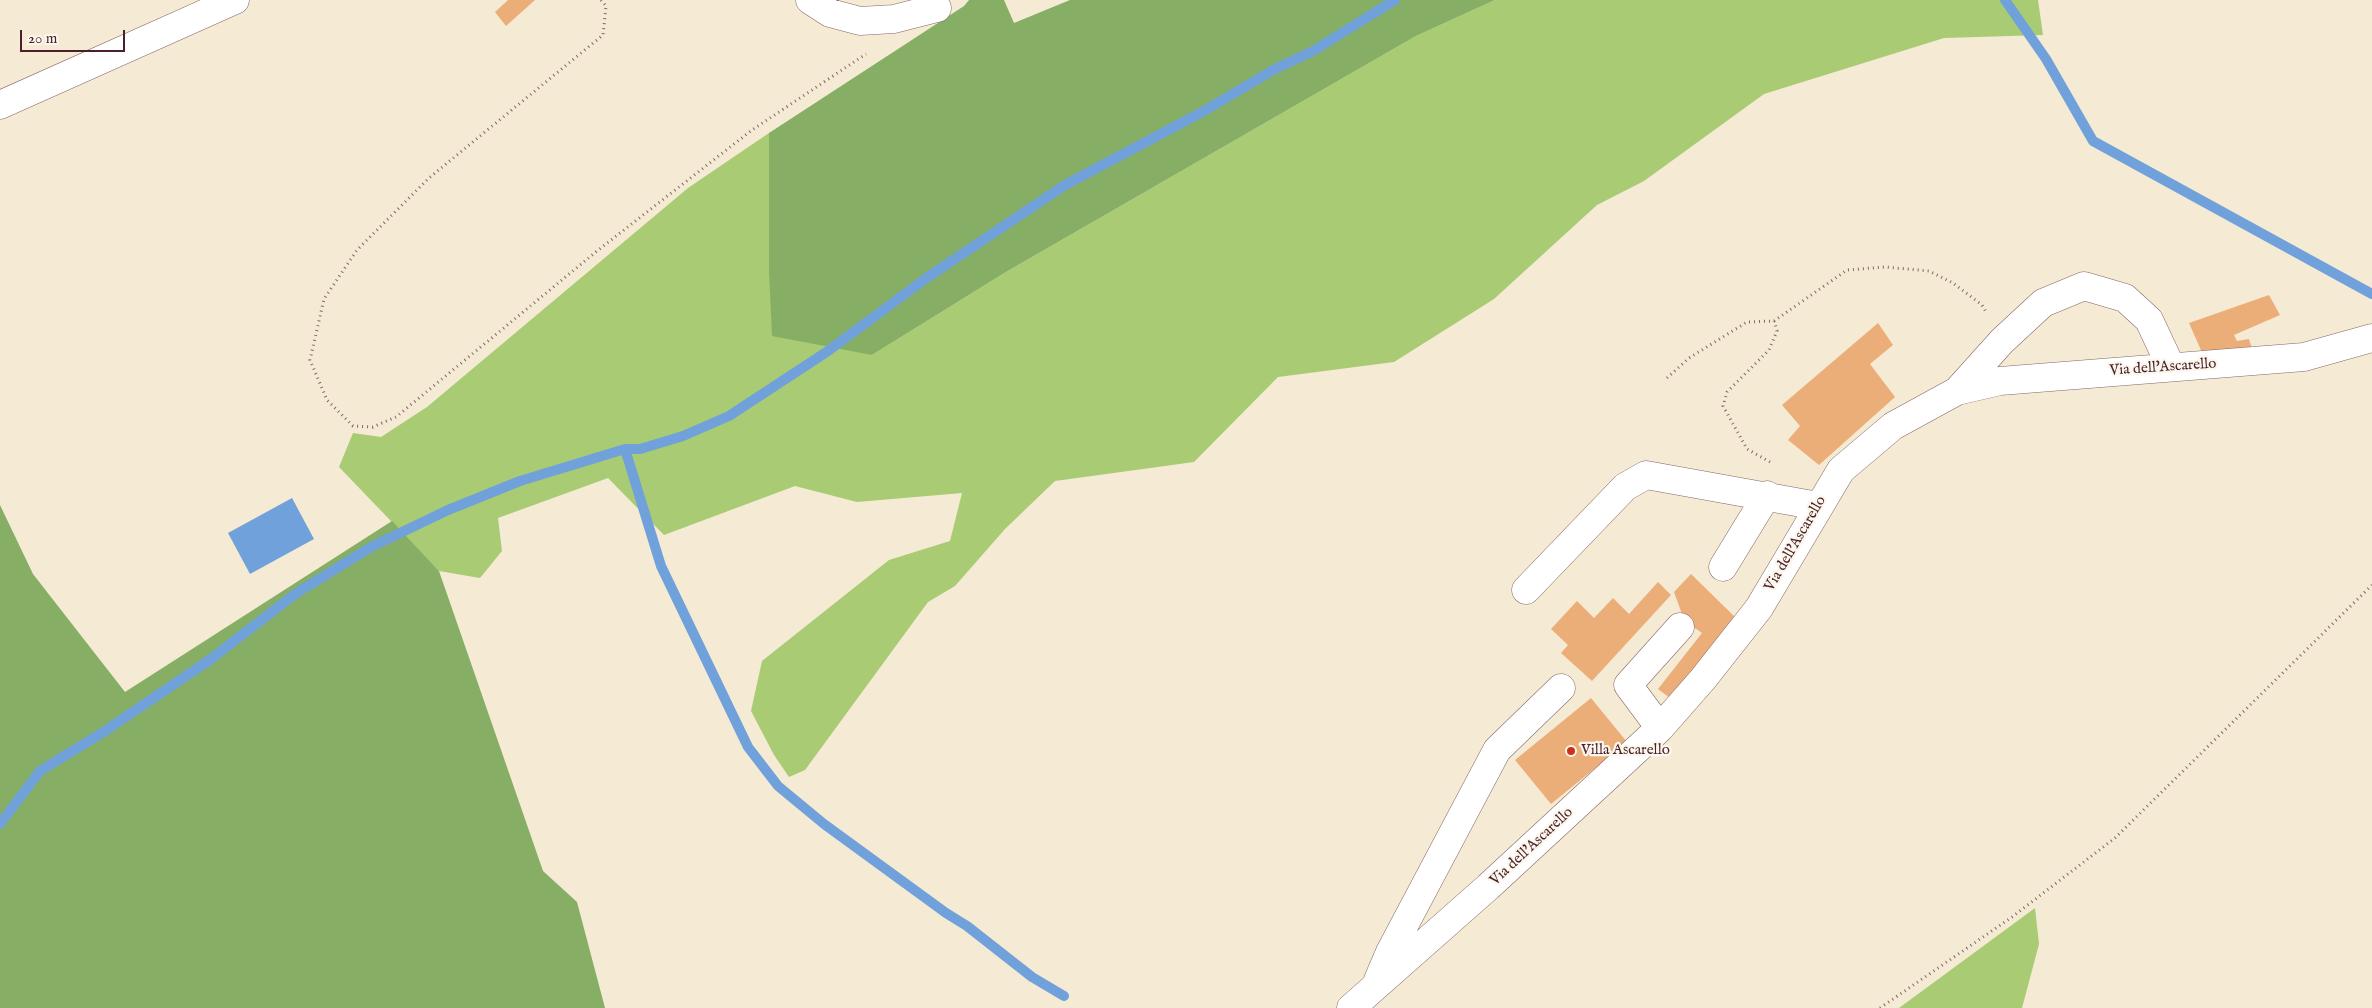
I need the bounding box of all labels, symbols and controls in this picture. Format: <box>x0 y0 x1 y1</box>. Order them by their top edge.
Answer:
scale bar <box>22 20 128 52</box>
text: 20 m <box>28 29 57 48</box>
street label: Via dell'Ascarello <box>2109 355 2217 381</box>
street label: Via dell'Ascarello <box>1761 493 1831 595</box>
place label: Villa Ascarello <box>1581 742 1670 760</box>
marker: Villa Ascarello <box>1565 745 1577 757</box>
street label: Via dell'Ascarello <box>1487 804 1577 890</box>

